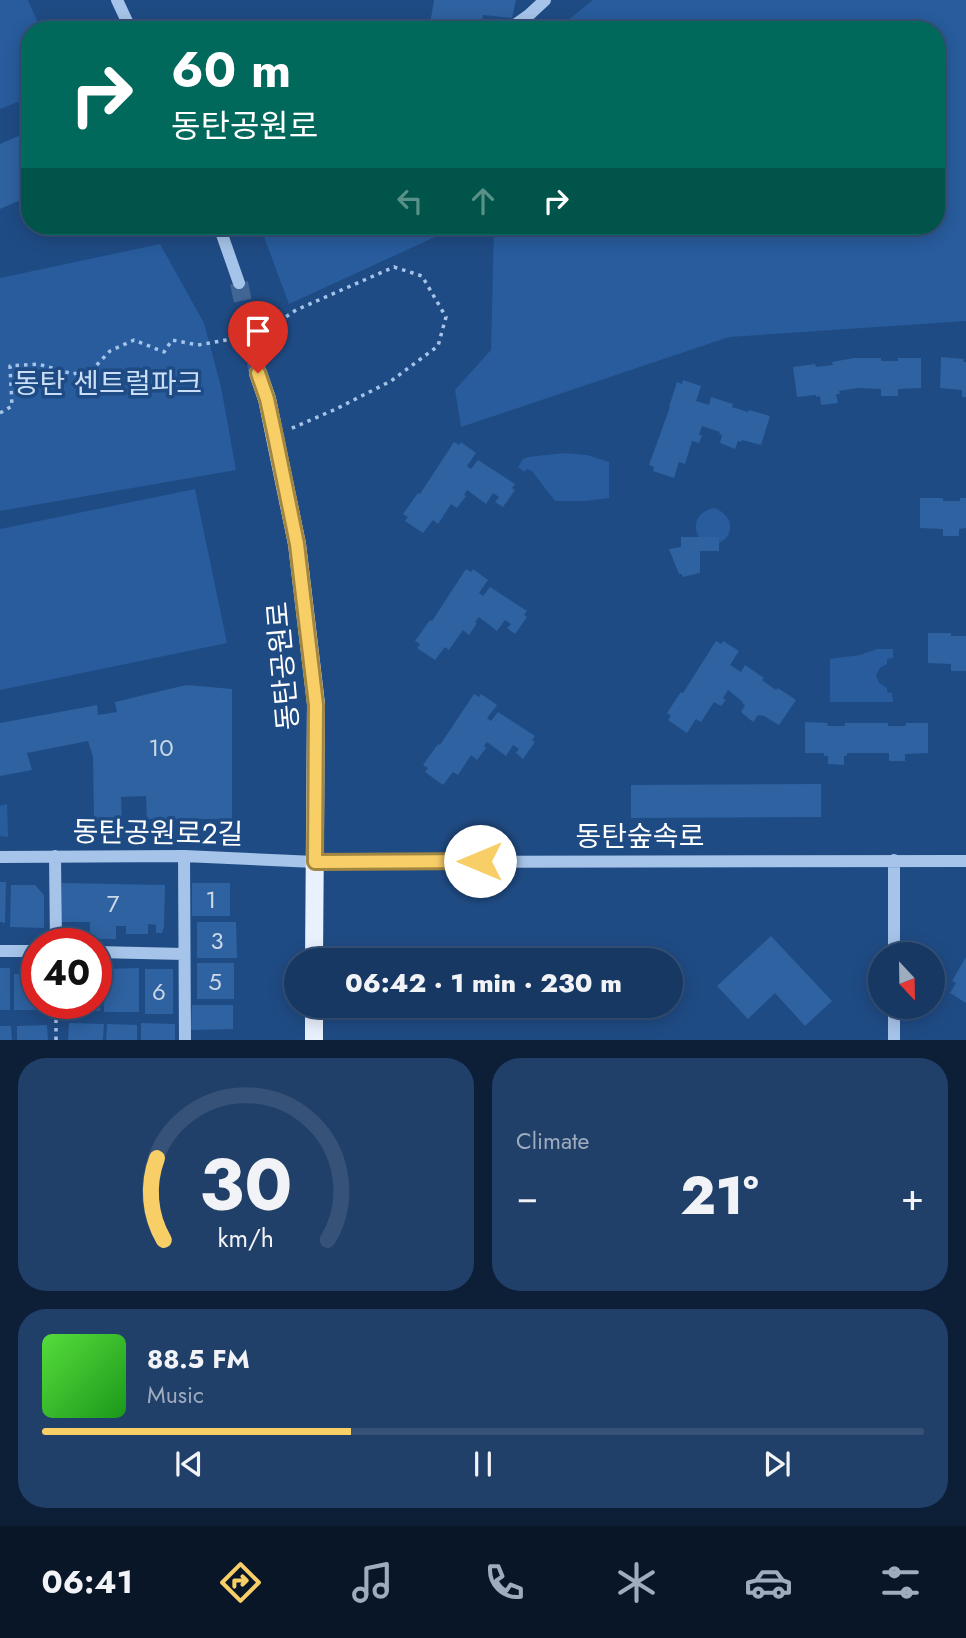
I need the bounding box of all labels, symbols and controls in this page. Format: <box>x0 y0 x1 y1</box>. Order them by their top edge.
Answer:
text: 60 m <box>171 35 291 105</box>
icon: right <box>56 49 147 140</box>
text: 동탄공원로 <box>171 103 318 149</box>
icon: left <box>391 182 429 220</box>
icon: ahead <box>464 182 502 220</box>
icon: right <box>537 182 575 220</box>
pin <box>228 301 288 373</box>
icon: arrive <box>239 312 277 350</box>
park label: 동탄 센트럴파크 <box>14 363 202 404</box>
street label: 동탄공원로 <box>257 600 309 732</box>
house number: 10 <box>148 730 174 765</box>
street label: 동탄공원로2길 <box>72 811 244 855</box>
street label: 동탄숲속로 <box>576 816 704 857</box>
position arrow <box>443 824 517 898</box>
house number: 1 <box>206 882 216 917</box>
house number: 7 <box>107 886 120 921</box>
house number: 3 <box>210 923 224 958</box>
speed limit sign: 40 <box>21 928 112 1019</box>
north arrow <box>868 942 945 1018</box>
map controls <box>868 942 945 1019</box>
house number: 5 <box>208 964 222 999</box>
text: 06:42 · 1 min · 230 m <box>345 964 622 1002</box>
house number: 6 <box>152 974 166 1009</box>
text: Climate <box>516 1124 589 1158</box>
text: 30 <box>199 1133 293 1238</box>
text: 21° <box>680 1158 759 1234</box>
text: − <box>516 1169 538 1224</box>
text: + <box>901 1169 924 1224</box>
text: km/h <box>218 1220 274 1256</box>
text: 88.5 FM <box>147 1340 250 1378</box>
text: Music <box>147 1378 204 1412</box>
icon: previous <box>170 1445 208 1483</box>
icon: pause <box>464 1445 502 1483</box>
icon: next <box>758 1445 796 1483</box>
icon: directions <box>216 1558 265 1607</box>
icon: music <box>348 1558 397 1607</box>
icon: phone <box>480 1558 529 1607</box>
icon: climate <box>612 1558 661 1607</box>
icon: car <box>744 1558 793 1607</box>
icon: filters <box>876 1558 925 1607</box>
text: 06:41 <box>41 1559 133 1605</box>

